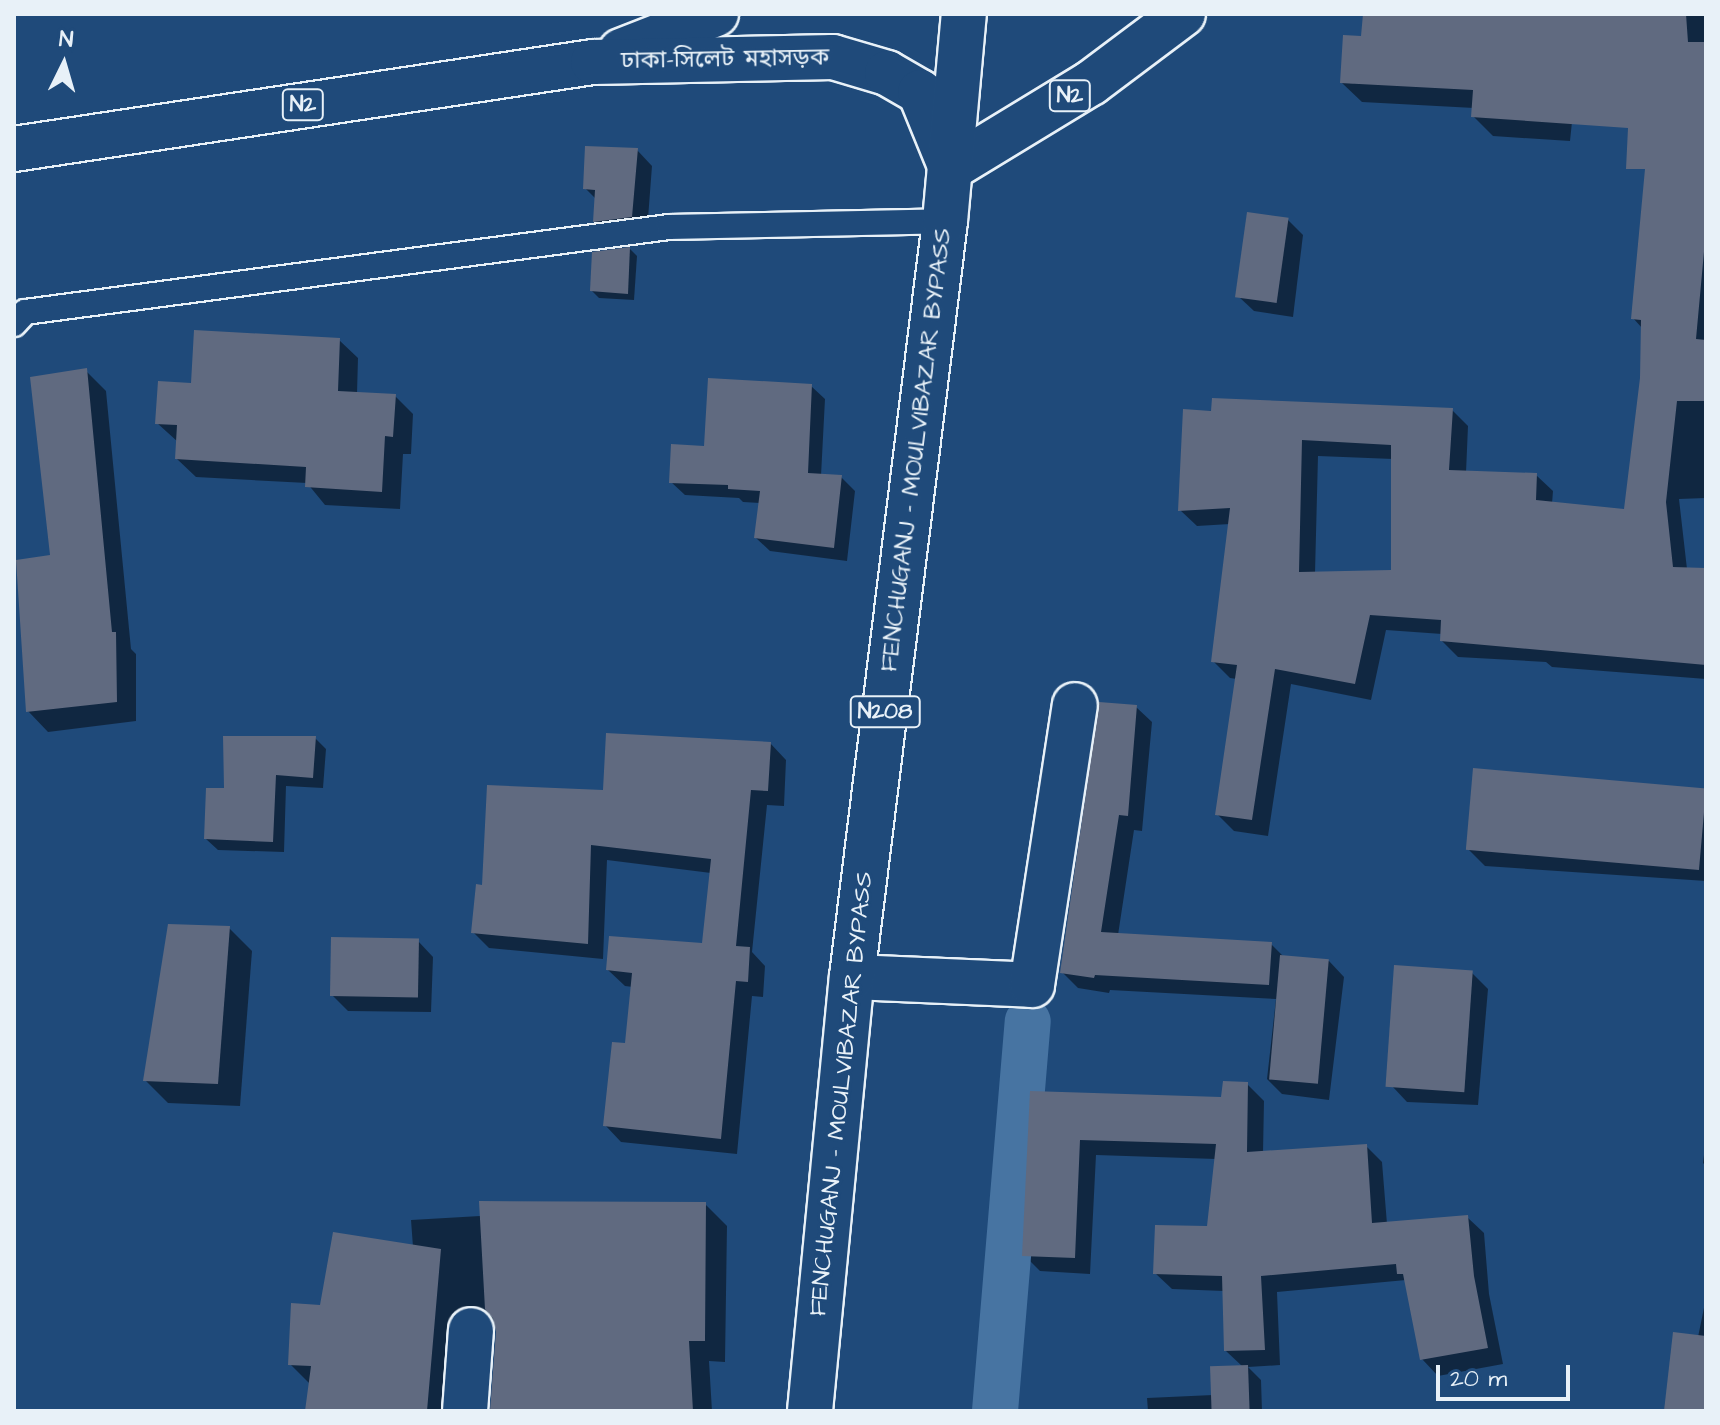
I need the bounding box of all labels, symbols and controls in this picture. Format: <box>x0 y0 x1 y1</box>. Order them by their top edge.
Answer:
north arrow <box>24 24 104 104</box>
text: N <box>58 24 74 56</box>
street label: ঢাকা-সিলেট মহাসড়ক <box>621 44 829 76</box>
road number: N2 <box>1048 78 1092 114</box>
road number: N2 <box>281 87 325 123</box>
street label: FENCHUGANJ - MOULVIBAZAR BYPASS <box>875 227 959 673</box>
road number: N208 <box>849 694 921 730</box>
street label: FENCHUGANJ - MOULVIBAZAR BYPASS <box>804 870 880 1318</box>
scale bar <box>1440 1349 1574 1399</box>
text: 20 m <box>1450 1362 1507 1396</box>

